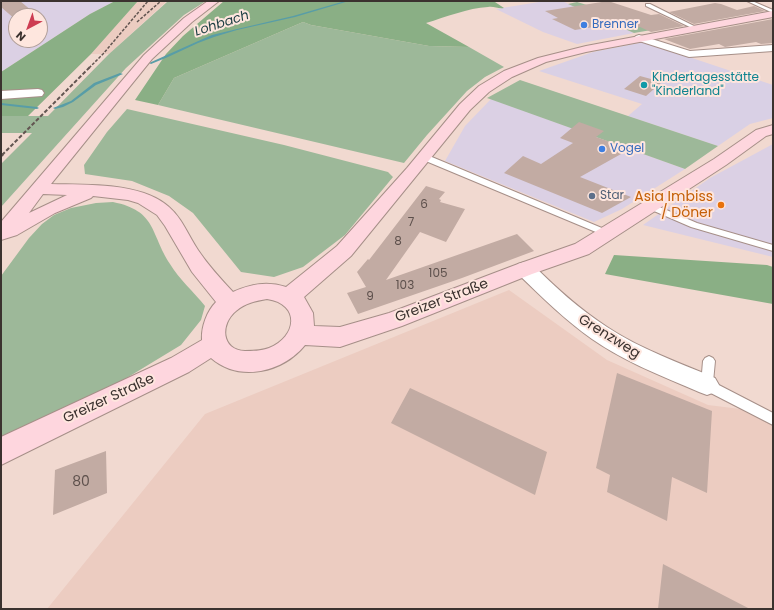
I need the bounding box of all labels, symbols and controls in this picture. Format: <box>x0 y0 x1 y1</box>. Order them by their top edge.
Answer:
north arrow <box>8 8 48 48</box>
water label: Lohbach <box>193 8 251 40</box>
place label: Brenner <box>592 18 639 32</box>
marker: Brenner <box>579 20 589 30</box>
text: N <box>12 28 29 45</box>
place label: Kindertagesstätte "Kinderland" <box>652 71 759 99</box>
marker: Kindertagesstätte "Kinderland" <box>639 80 649 90</box>
place label: Vogel <box>610 142 644 156</box>
marker: Vogel <box>597 144 607 154</box>
place label: Star <box>600 189 624 203</box>
place label: Asia Imbiss / Döner <box>634 189 713 222</box>
marker: Star <box>587 191 597 201</box>
house number: 6 <box>420 198 428 212</box>
marker: Asia Imbiss / Döner <box>716 200 726 210</box>
house number: 7 <box>408 216 414 230</box>
house number: 8 <box>394 235 402 249</box>
house number: 105 <box>429 267 447 281</box>
street label: Greizer Straße <box>393 276 491 326</box>
house number: 103 <box>396 279 414 293</box>
house number: 9 <box>366 290 374 304</box>
street label: Grenzweg <box>575 311 643 363</box>
street label: Greizer Straße <box>61 371 157 427</box>
house number: 80 <box>72 474 90 490</box>

